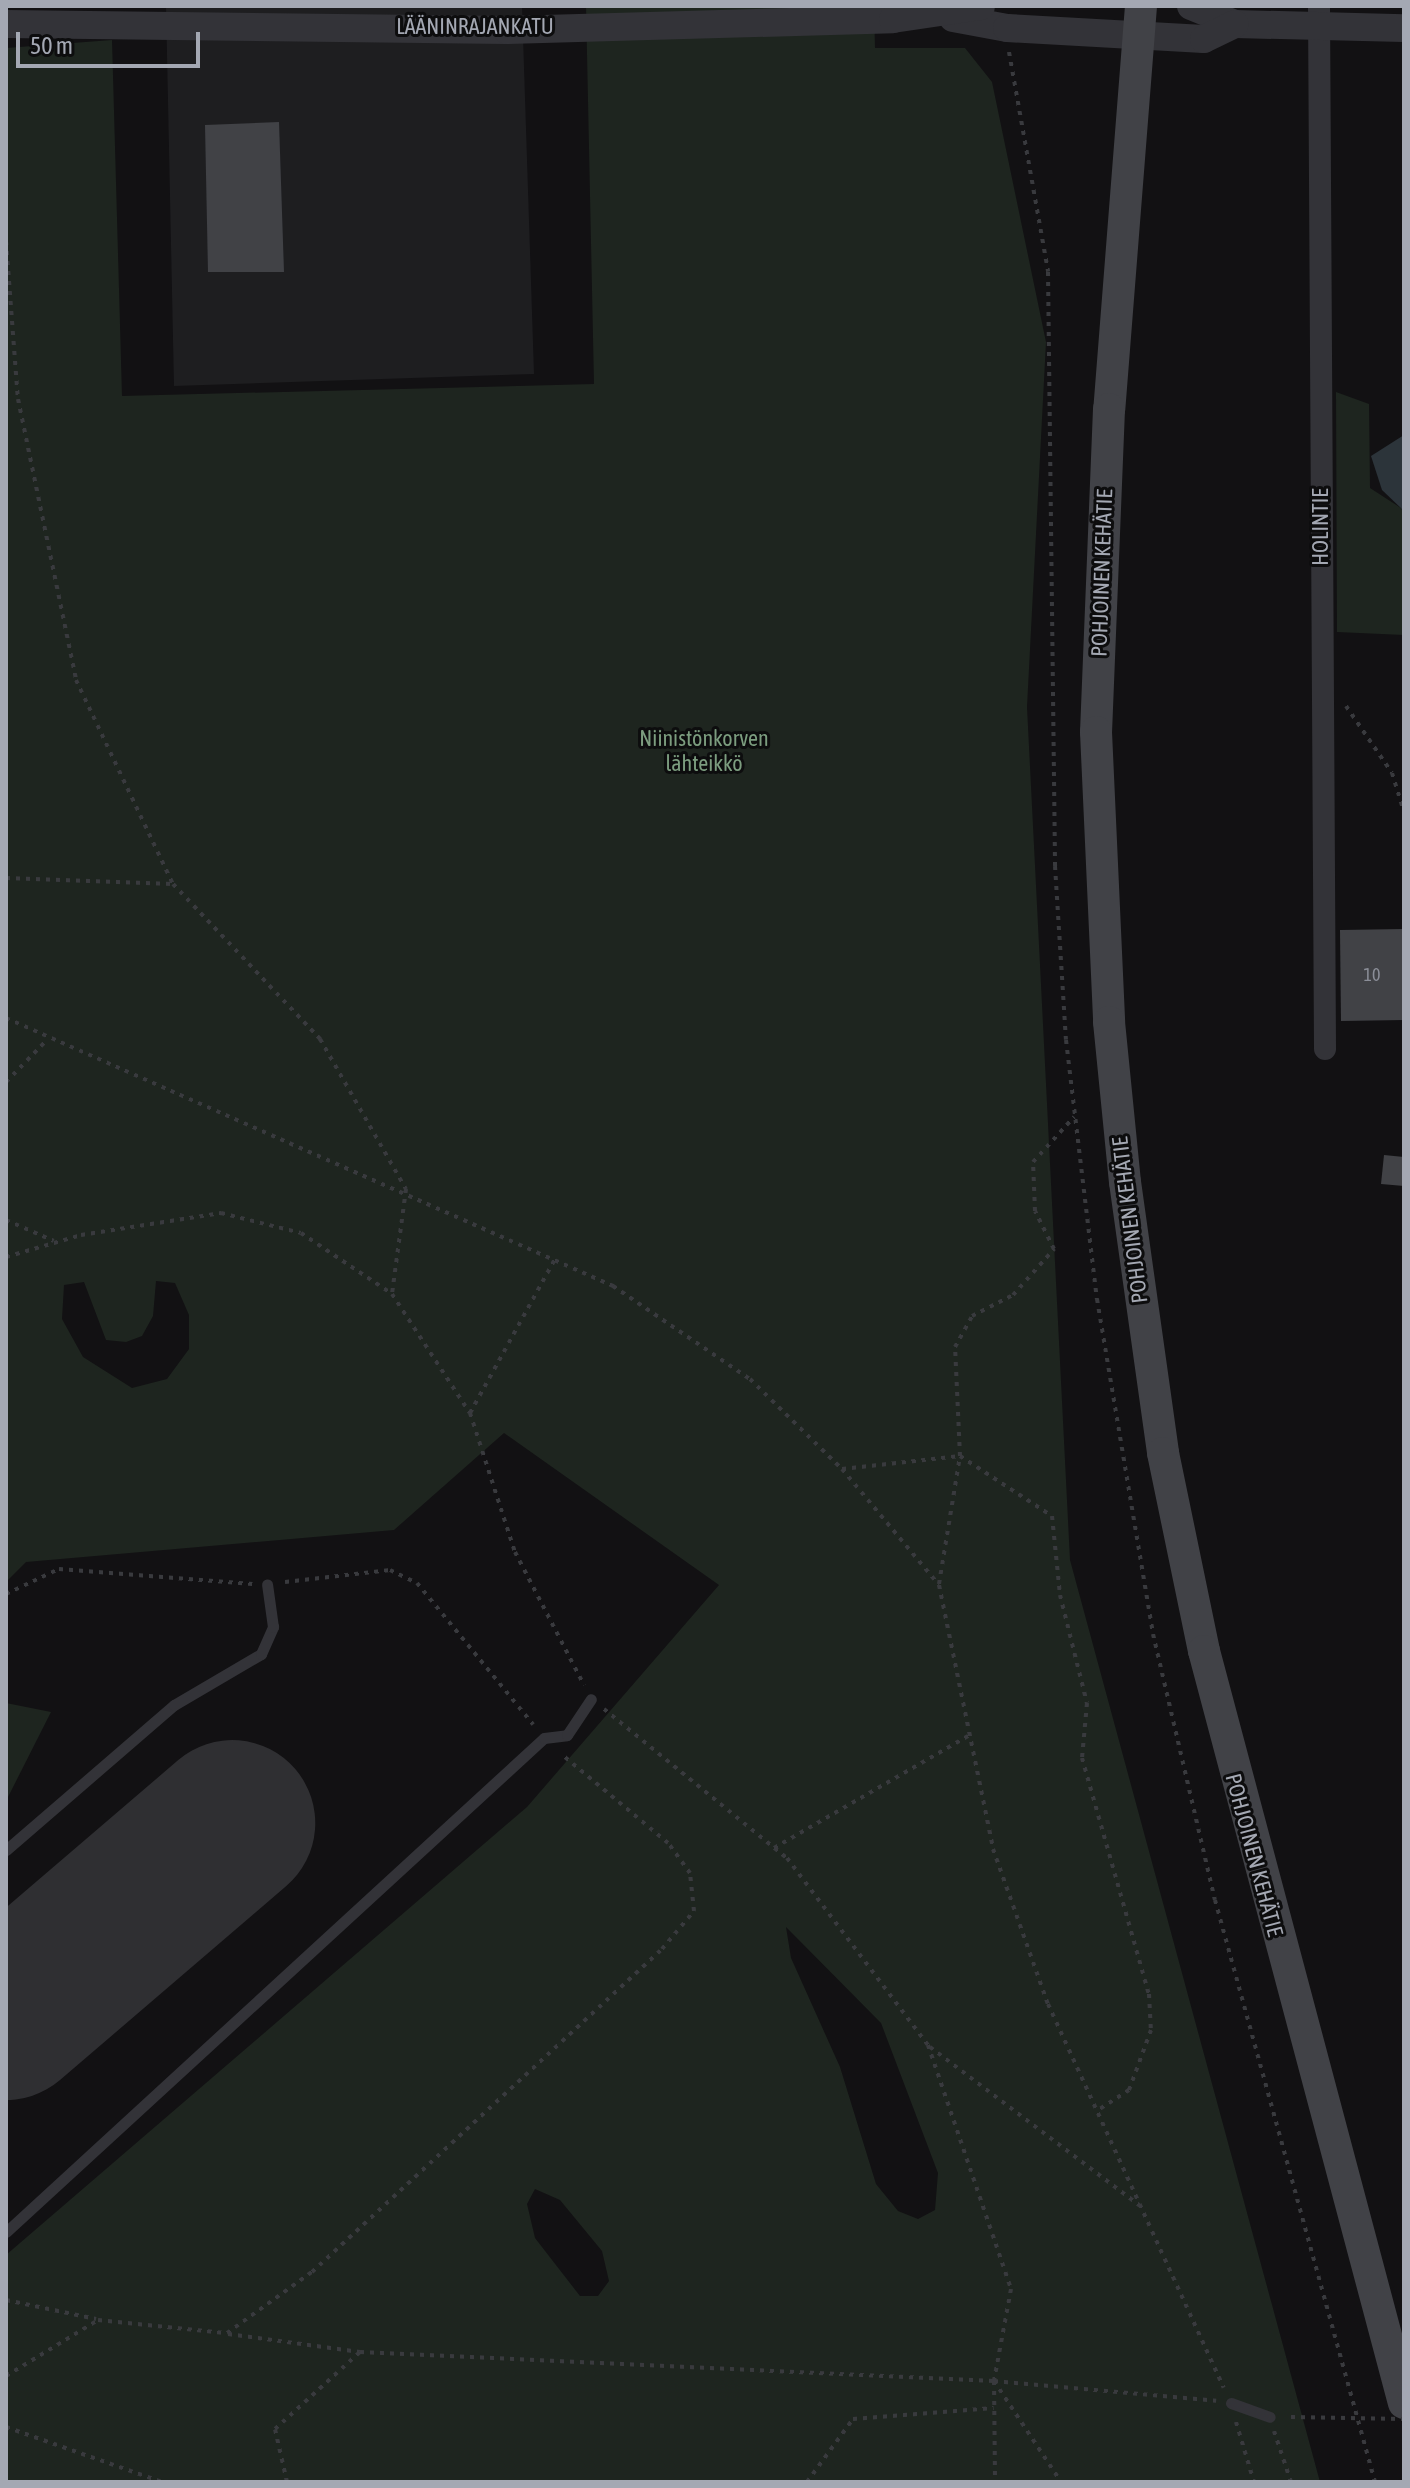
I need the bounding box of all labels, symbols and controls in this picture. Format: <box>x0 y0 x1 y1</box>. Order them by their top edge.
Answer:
street label: LÄÄNINRAJANKATU <box>396 14 554 40</box>
scale bar <box>20 16 204 66</box>
text: 50 m <box>30 32 73 59</box>
street label: HOLINTIE <box>1308 488 1334 566</box>
street label: POHJOINEN KEHÄTIE <box>1086 489 1118 657</box>
park label: Niinistönkorven lähteikkö <box>639 725 769 776</box>
house number: 10 <box>1364 964 1380 986</box>
street label: POHJOINEN KEHÄTIE <box>1107 1135 1153 1305</box>
street label: POHJOINEN KEHÄTIE <box>1220 1771 1288 1939</box>

